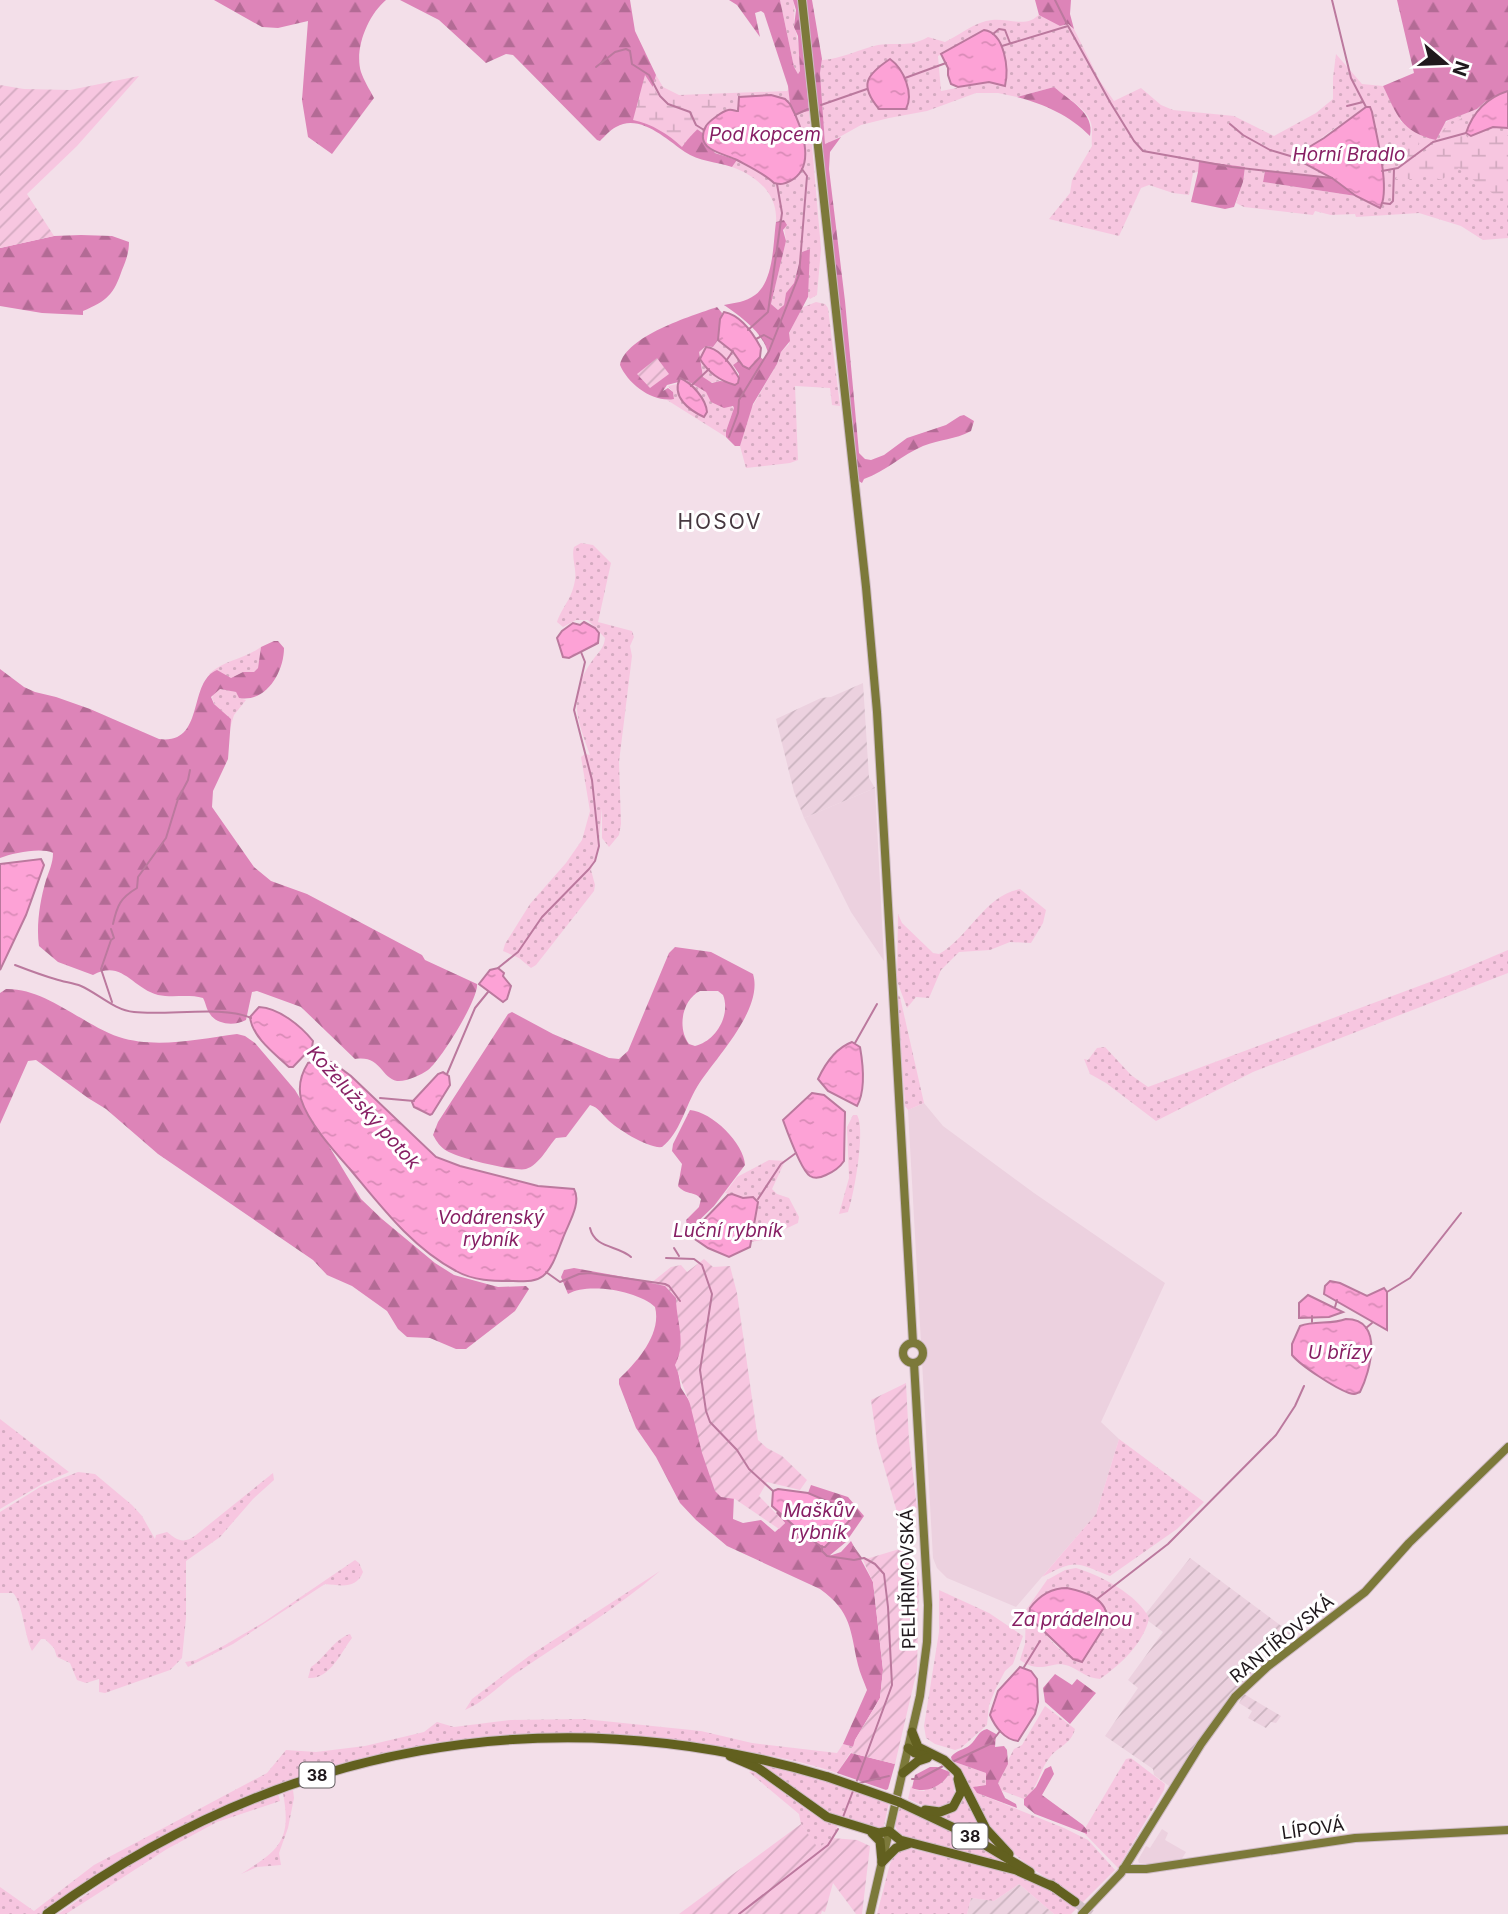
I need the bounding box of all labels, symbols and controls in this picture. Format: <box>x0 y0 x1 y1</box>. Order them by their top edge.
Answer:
north arrow <box>1410 28 1480 98</box>
text: N <box>1447 58 1474 79</box>
water label: Pod kopcem <box>709 123 821 146</box>
water label: Horní Bradlo <box>1293 143 1405 166</box>
district label: HOSOV <box>678 509 762 534</box>
water label: Koželužský potok <box>302 1041 425 1174</box>
water label: Vodárenský rybník <box>437 1206 546 1251</box>
water label: Luční rybník <box>673 1219 784 1242</box>
water label: U břízy <box>1308 1341 1373 1364</box>
water label: Maškův rybník <box>783 1499 856 1544</box>
street label: PELHŘIMOVSKÁ <box>895 1509 919 1649</box>
street label: RANTÍŘOVSKÁ <box>1225 1590 1338 1687</box>
water label: Za prádelnou <box>1012 1608 1132 1631</box>
road number: 38 <box>300 1763 334 1788</box>
street label: LÍPOVÁ <box>1280 1813 1346 1843</box>
road number: 38 <box>953 1824 988 1848</box>

